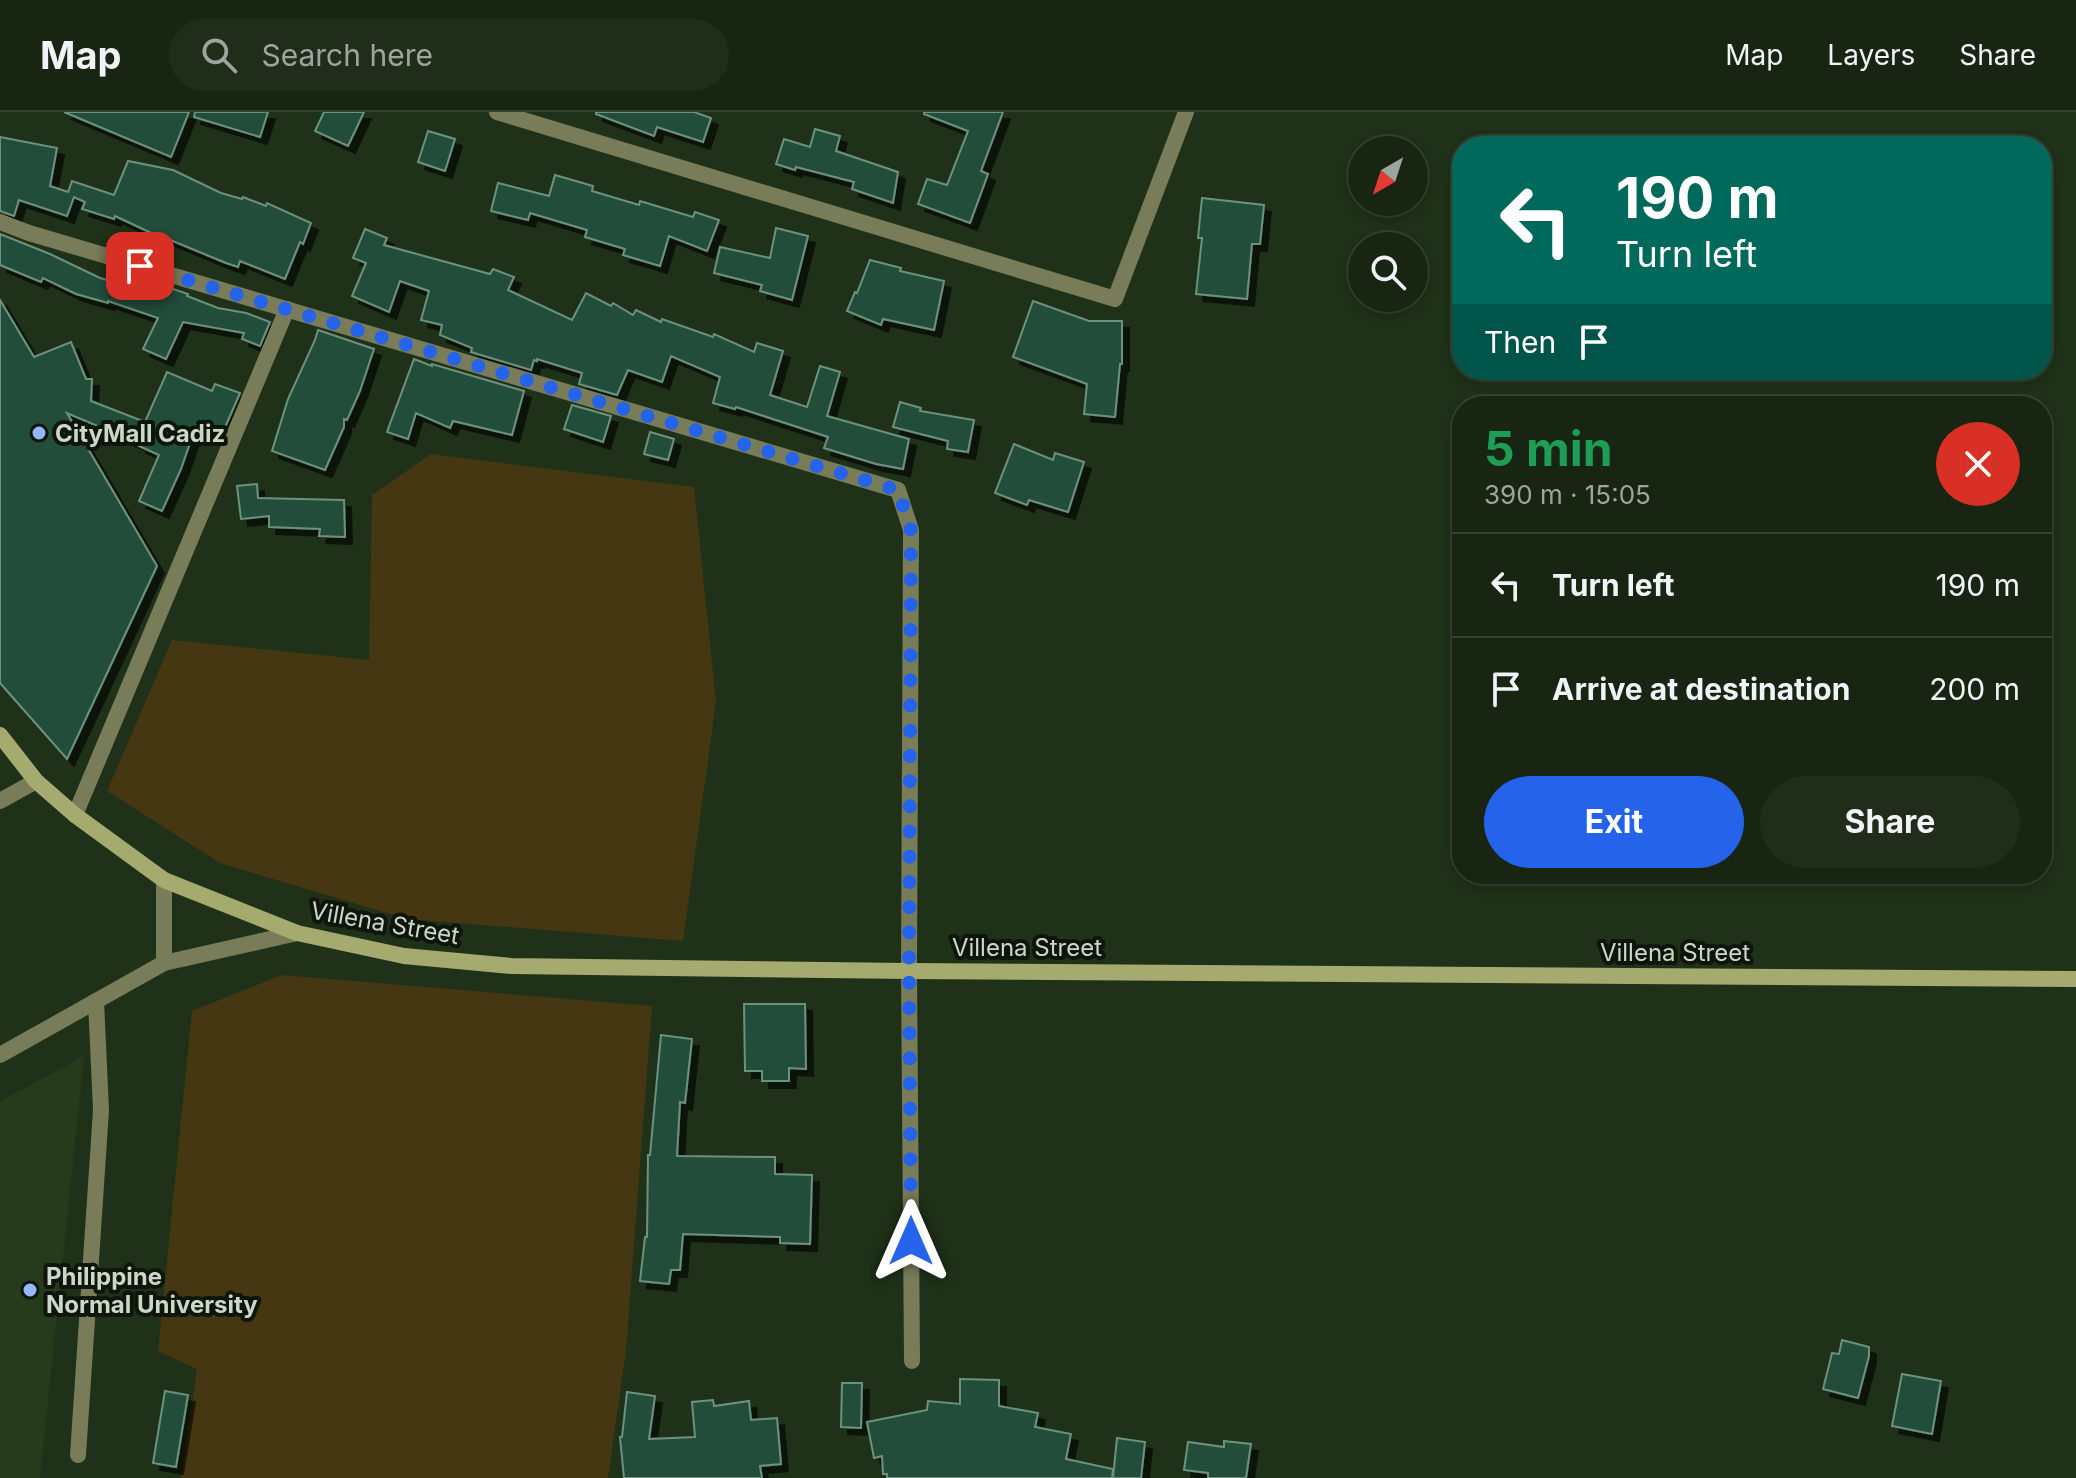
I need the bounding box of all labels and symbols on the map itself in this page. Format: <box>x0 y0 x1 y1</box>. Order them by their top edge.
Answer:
north arrow <box>1348 136 1428 216</box>
pin <box>106 232 174 300</box>
place label: CityMall Cadiz <box>55 419 225 448</box>
marker: CityMall Cadiz <box>30 424 48 442</box>
street label: Villena Street <box>309 896 462 950</box>
street label: Villena Street <box>952 933 1102 962</box>
street label: Villena Street <box>1600 938 1750 967</box>
position arrow <box>869 1199 953 1283</box>
place label: Philippine Normal University <box>46 1262 258 1319</box>
marker: Philippine Normal University <box>21 1281 39 1299</box>

